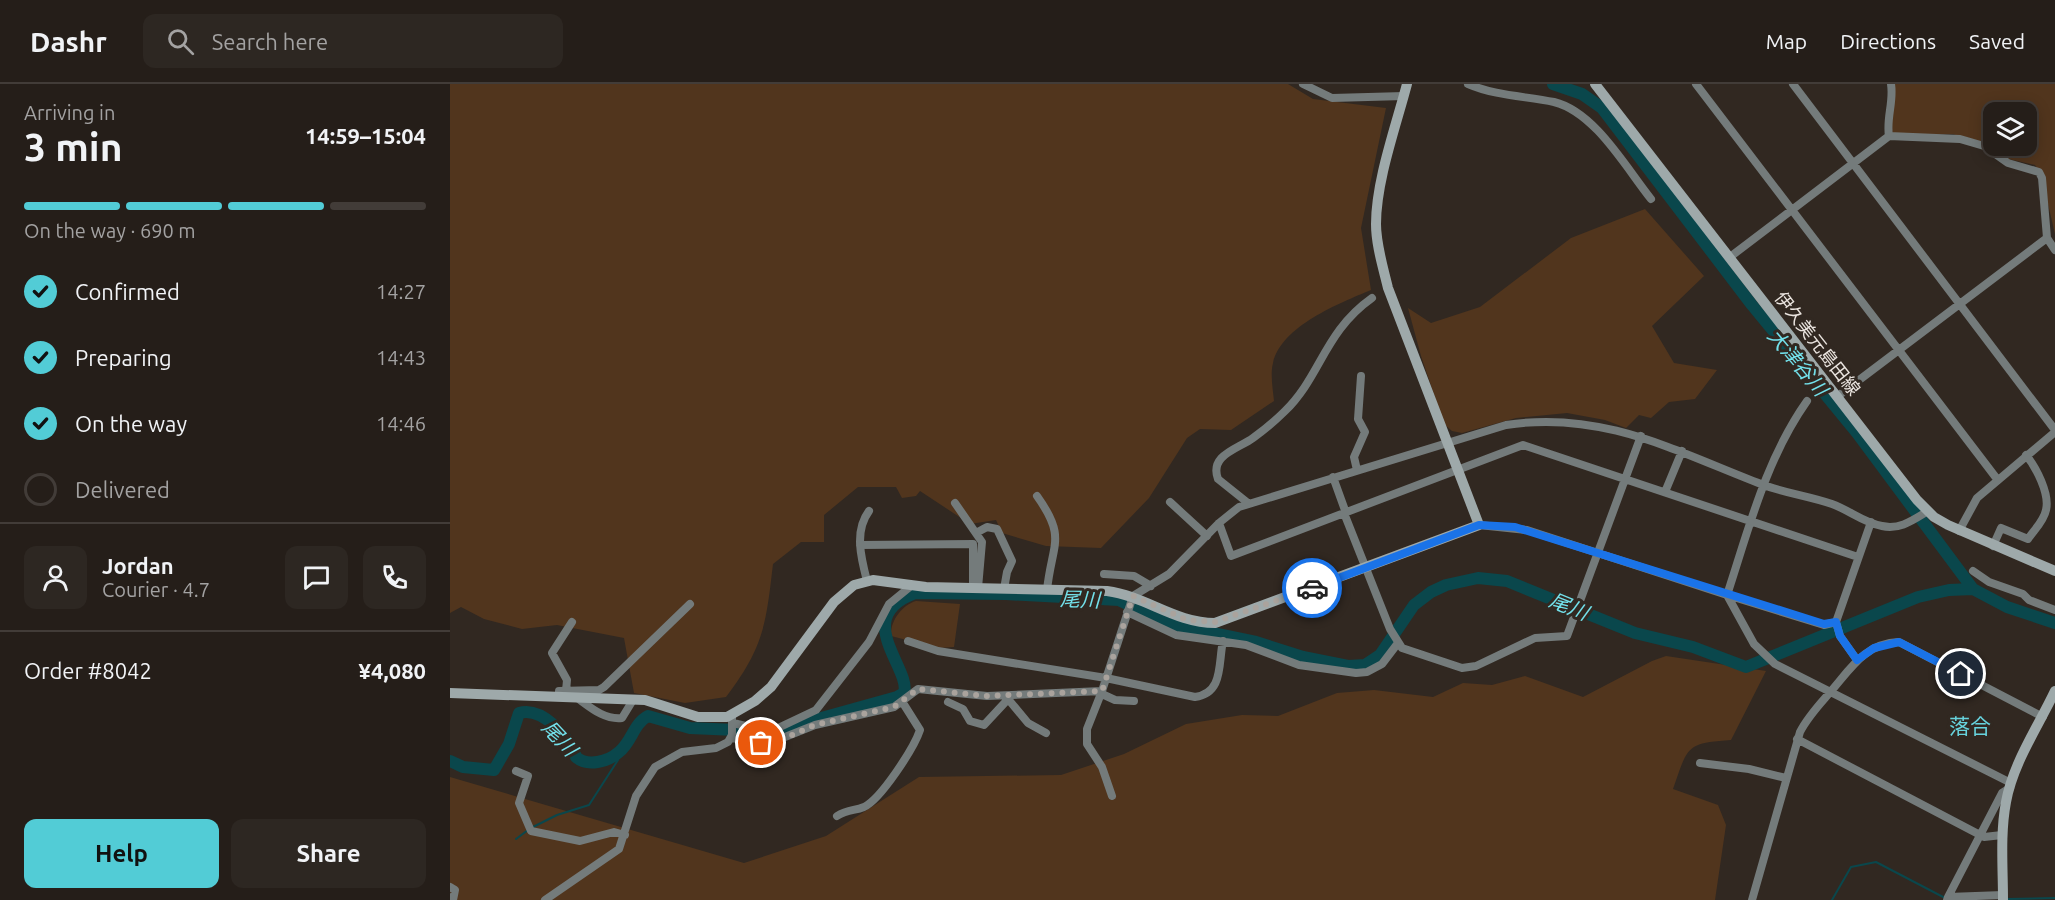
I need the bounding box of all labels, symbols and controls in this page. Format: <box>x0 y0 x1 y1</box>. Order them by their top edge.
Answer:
search box <box>143 14 563 68</box>
icon: search <box>164 25 197 58</box>
text: Dashr <box>30 26 107 57</box>
text: Search here <box>212 29 328 54</box>
text: Map <box>1766 29 1807 53</box>
text: Directions <box>1840 29 1936 53</box>
text: Saved <box>1969 29 2025 53</box>
text: Arriving in <box>24 101 115 124</box>
map controls <box>1983 102 2037 156</box>
button: layers <box>1983 102 2037 156</box>
text: 14:59–15:04 <box>305 123 426 148</box>
text: 3 min <box>24 125 123 168</box>
text: On the way · 690 m <box>24 219 196 242</box>
icon: check <box>24 275 57 308</box>
text: Confirmed <box>75 279 180 304</box>
text: 14:27 <box>376 280 426 303</box>
street label: 伊久美元島田線 <box>1771 287 1865 399</box>
water label: 大津谷川 <box>1763 324 1834 402</box>
icon: check <box>24 341 57 374</box>
text: Preparing <box>75 345 172 370</box>
text: 14:43 <box>376 346 426 369</box>
icon: check <box>24 407 57 440</box>
text: On the way <box>75 411 187 436</box>
text: 14:46 <box>376 412 426 435</box>
text: Delivered <box>75 477 170 502</box>
button: person <box>24 546 87 609</box>
button: chat <box>285 546 348 609</box>
button: phone <box>363 546 426 609</box>
text: Jordan <box>102 553 174 578</box>
courier <box>1282 558 1342 618</box>
icon: car <box>1296 572 1329 605</box>
text: Courier · 4.7 <box>102 578 210 601</box>
water label: 尾川 <box>1060 587 1102 611</box>
water label: 尾川 <box>1546 588 1594 625</box>
pin <box>1935 648 1986 699</box>
icon: home <box>1944 657 1977 690</box>
text: Order #8042 <box>24 658 152 683</box>
text: ¥4,080 <box>359 658 426 683</box>
district label: 落合 <box>1949 714 1991 738</box>
water label: 尾川 <box>538 716 583 762</box>
pin <box>735 717 786 768</box>
icon: bag <box>744 726 777 759</box>
button: Help <box>24 819 219 888</box>
button: Share <box>231 819 426 888</box>

